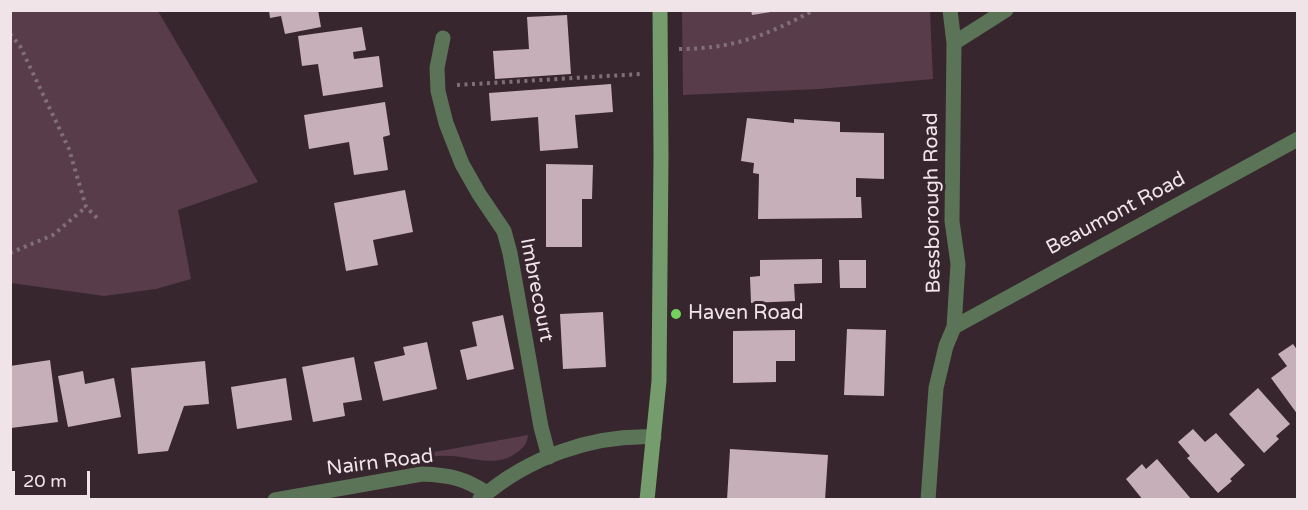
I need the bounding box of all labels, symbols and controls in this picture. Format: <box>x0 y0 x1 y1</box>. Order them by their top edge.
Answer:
street label: Bessborough Road <box>919 112 947 294</box>
street label: Beaumont Road <box>1042 167 1190 261</box>
street label: Imbrecourt <box>514 236 558 344</box>
place label: Haven Road <box>688 302 804 326</box>
marker: Haven Road <box>669 307 683 321</box>
street label: Nairn Road <box>325 445 435 481</box>
scale bar <box>15 459 93 497</box>
text: 20 m <box>23 470 67 492</box>

